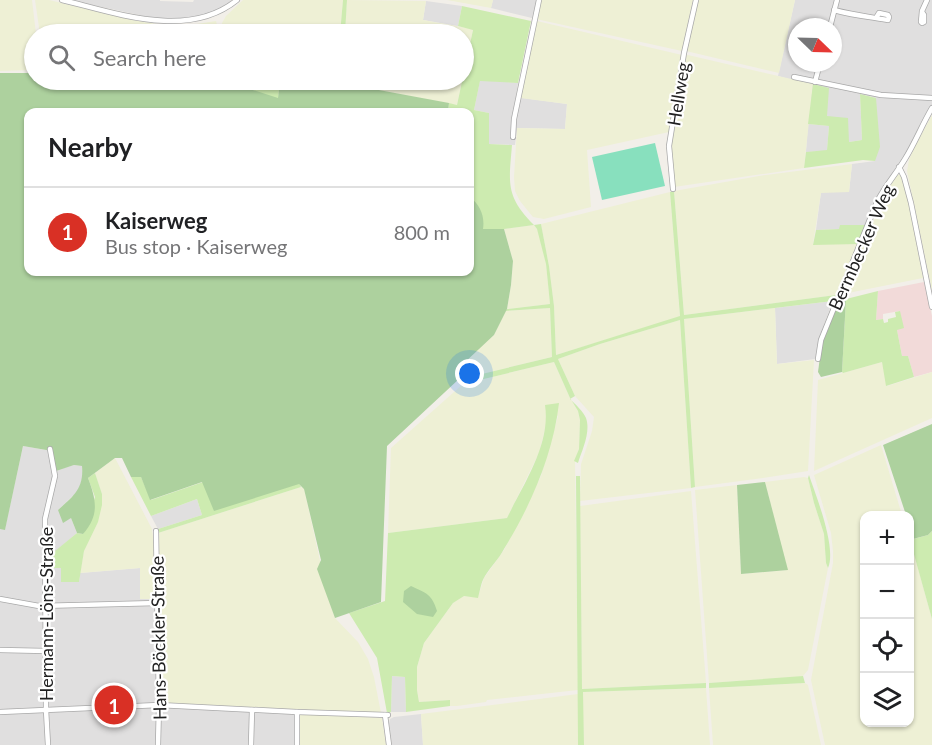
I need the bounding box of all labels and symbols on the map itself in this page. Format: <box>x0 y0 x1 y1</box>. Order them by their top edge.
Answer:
north arrow <box>788 18 842 72</box>
street label: Hellweg <box>662 61 694 127</box>
street label: Bermbecker Weg <box>823 181 899 313</box>
your location <box>455 359 484 388</box>
street label: Hermann-Löns-Straße <box>35 527 57 701</box>
street label: Hans-Böckler-Straße <box>146 556 170 720</box>
pin: 1 <box>94 682 134 728</box>

